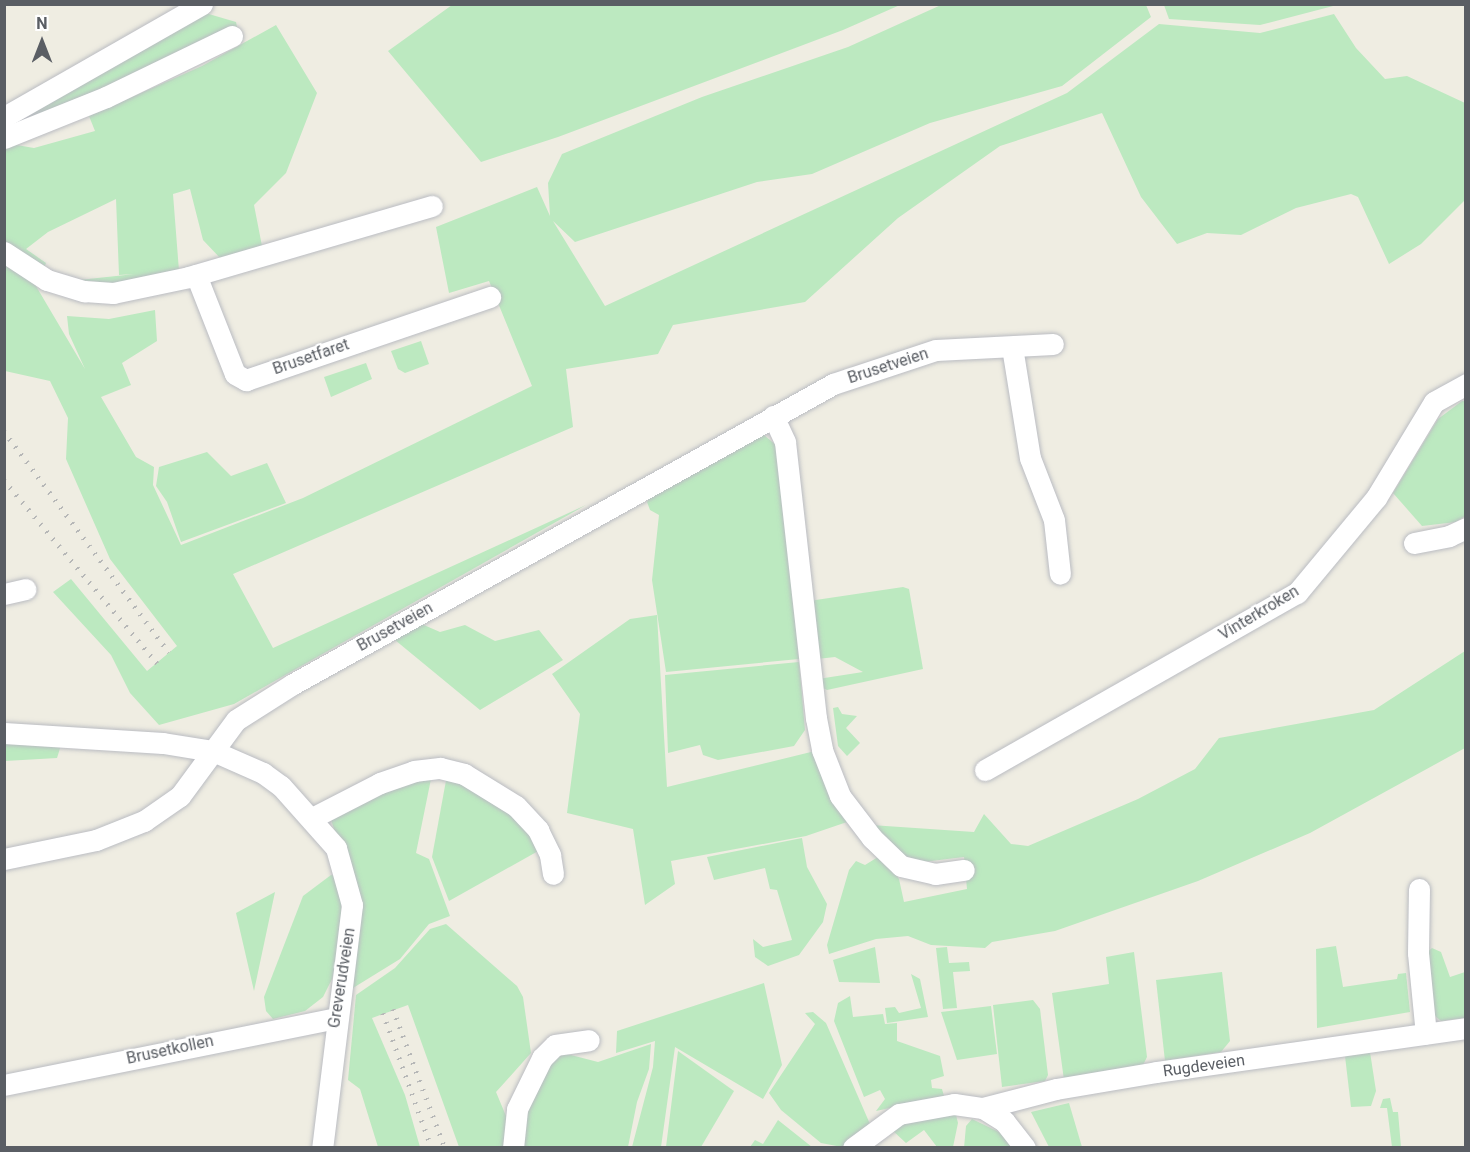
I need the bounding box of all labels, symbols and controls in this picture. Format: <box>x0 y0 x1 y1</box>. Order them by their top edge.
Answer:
north arrow <box>12 12 72 72</box>
text: N <box>36 14 48 33</box>
street label: Brusetfaret <box>270 335 352 379</box>
street label: Brusetveien <box>845 344 931 388</box>
street label: Vinterkroken <box>1216 582 1302 644</box>
street label: Brusetveien <box>354 598 436 656</box>
street label: Greverudveien <box>325 926 359 1030</box>
street label: Brusetkollen <box>125 1031 215 1069</box>
street label: Rugdeveien <box>1162 1051 1246 1081</box>

